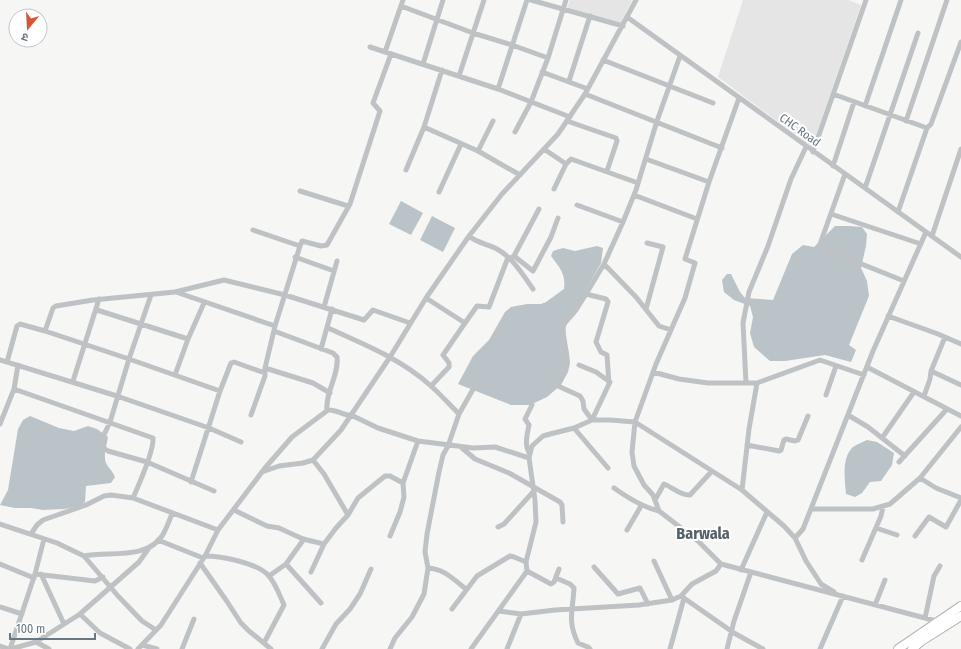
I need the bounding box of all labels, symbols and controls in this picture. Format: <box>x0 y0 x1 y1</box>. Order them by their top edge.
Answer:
north arrow <box>8 8 48 48</box>
text: उ <box>19 30 30 44</box>
street label: CHC Road <box>777 110 823 150</box>
district label: Barwala <box>676 524 730 543</box>
scale bar <box>10 615 95 641</box>
text: 100 m <box>16 622 45 636</box>

